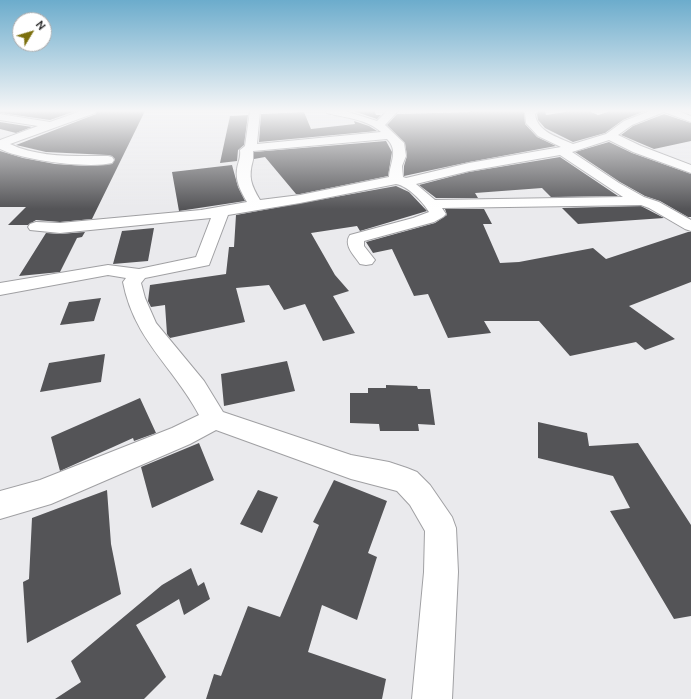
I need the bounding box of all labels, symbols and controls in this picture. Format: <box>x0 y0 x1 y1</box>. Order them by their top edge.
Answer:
north arrow <box>12 12 52 52</box>
text: N <box>33 18 48 32</box>

